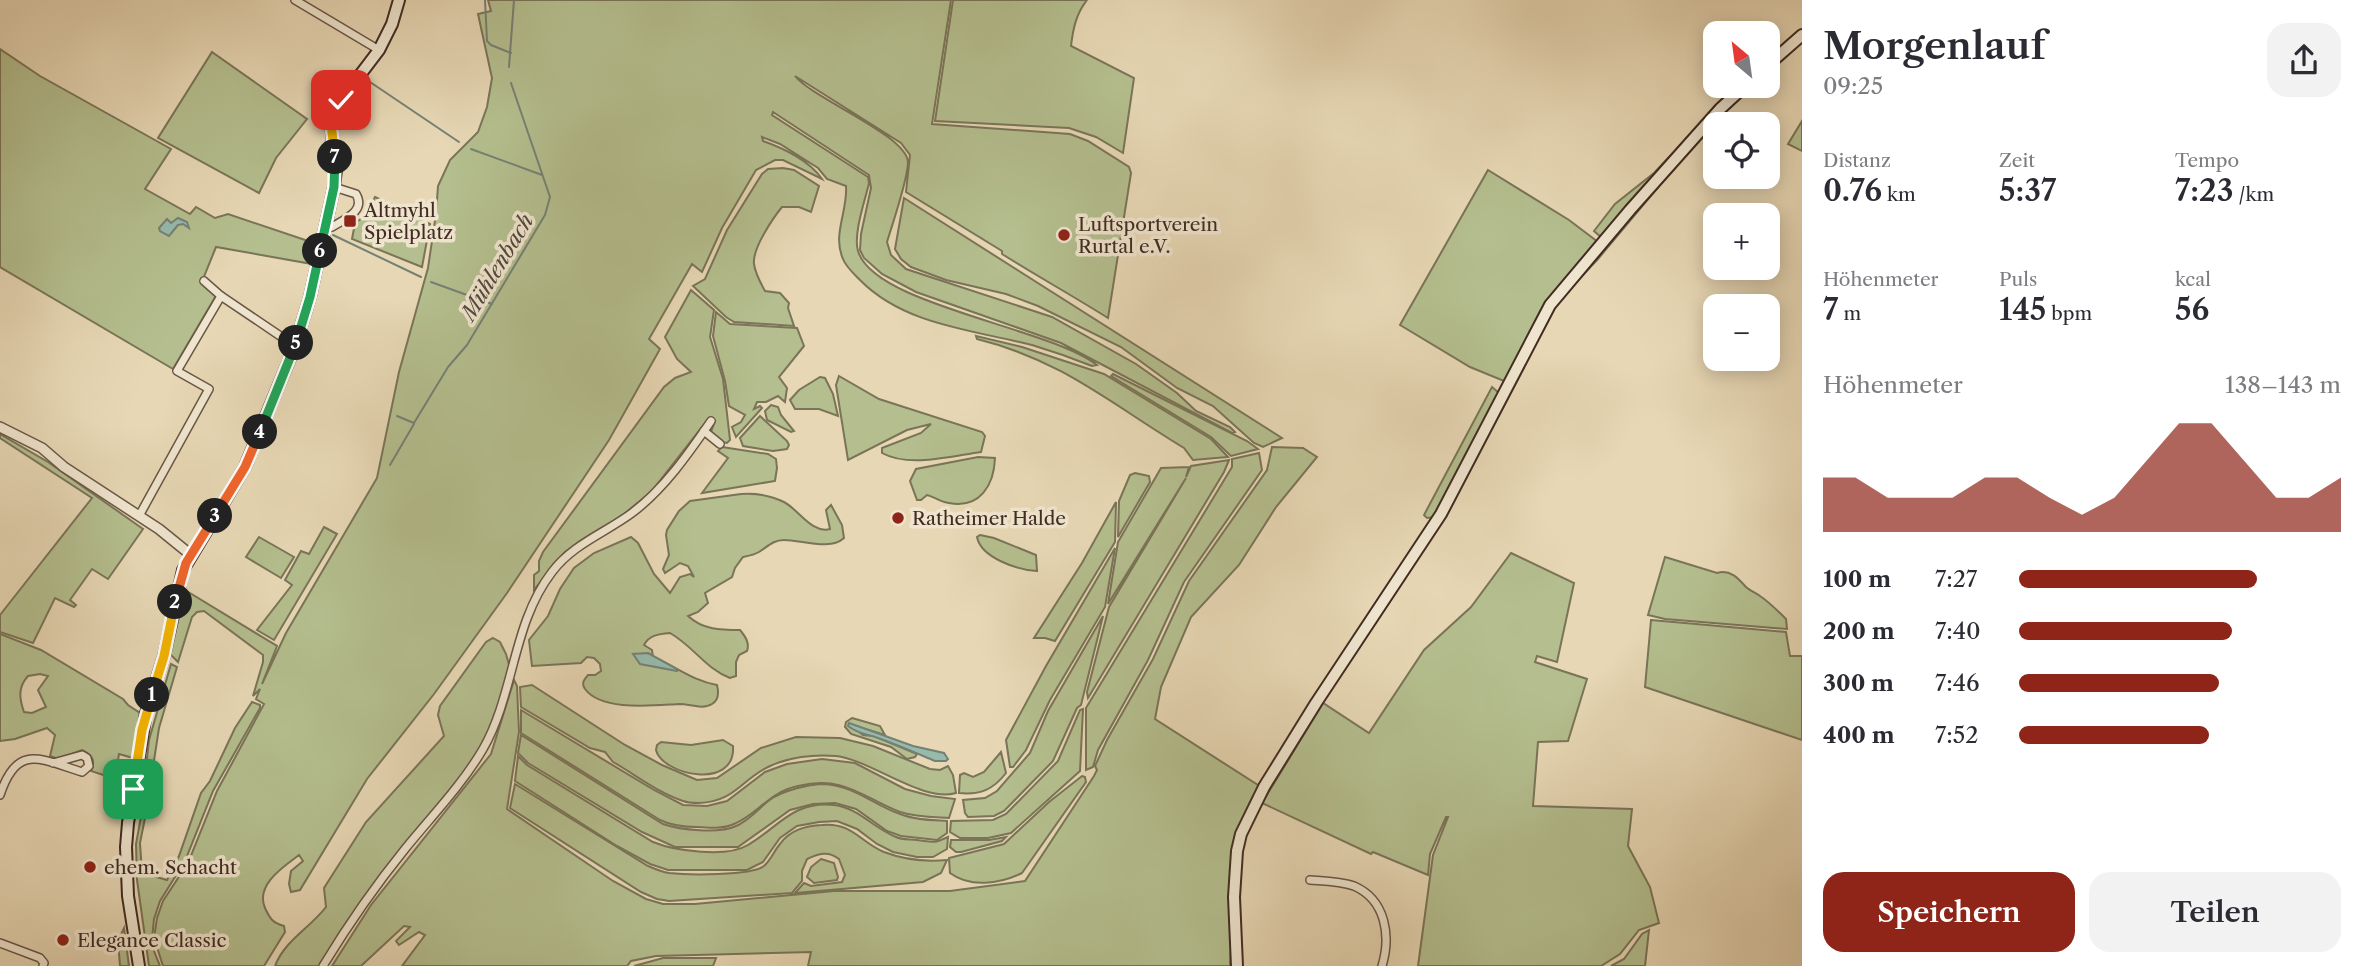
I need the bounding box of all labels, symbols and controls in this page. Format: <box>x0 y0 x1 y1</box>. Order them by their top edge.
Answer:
north arrow <box>1703 21 1780 98</box>
map controls <box>1703 21 1780 371</box>
text: Morgenlauf <box>1823 22 2046 69</box>
button: share <box>2267 23 2341 97</box>
pin <box>311 70 371 130</box>
text: 09:25 <box>1823 72 1883 100</box>
icon: check <box>322 81 360 119</box>
button: locate <box>1703 112 1780 189</box>
pin: 7 <box>318 140 352 174</box>
text: 7 <box>330 145 339 168</box>
text: Distanz <box>1823 149 1891 172</box>
text: Zeit <box>1999 149 2035 172</box>
text: Tempo <box>2175 149 2239 172</box>
text: 0.76 <box>1823 172 1882 209</box>
text: 5:37 <box>1999 172 2056 209</box>
text: 7:23 <box>2175 172 2233 209</box>
text: km <box>1882 183 1916 206</box>
text: /km <box>2233 183 2274 206</box>
place label: Altmyhl Spielplatz <box>363 199 453 244</box>
button: + <box>1703 203 1780 280</box>
water label: Mühlenbach <box>454 209 539 327</box>
marker: Altmyhl Spielplatz <box>342 213 358 229</box>
place label: Luftsportverein Rurtal e.V. <box>1078 213 1218 258</box>
marker: Luftsportverein Rurtal e.V. <box>1056 227 1072 243</box>
pin: 6 <box>302 233 338 268</box>
text: 6 <box>314 239 325 262</box>
text: Höhenmeter <box>1823 268 1939 291</box>
text: Puls <box>1999 268 2037 291</box>
text: kcal <box>2175 268 2211 291</box>
text: 7 <box>1823 291 1838 328</box>
text: 145 <box>1999 291 2046 328</box>
text: 56 <box>2175 291 2209 328</box>
button: − <box>1703 294 1780 371</box>
text: m <box>1838 302 1861 325</box>
text: bpm <box>2046 302 2092 325</box>
pin: 5 <box>278 326 314 360</box>
text: 5 <box>290 331 301 354</box>
text: Höhenmeter <box>1823 371 1963 399</box>
text: 138–143 m <box>2225 371 2341 399</box>
pin: 4 <box>243 414 278 450</box>
text: 4 <box>254 420 265 443</box>
pin: 3 <box>198 498 232 534</box>
text: 3 <box>209 504 220 527</box>
place label: Ratheimer Halde <box>912 507 1066 530</box>
marker: Ratheimer Halde <box>890 510 906 526</box>
text: 100 m <box>1823 565 1891 593</box>
text: 7:27 <box>1935 565 1977 593</box>
pin: 2 <box>158 584 192 620</box>
text: 2 <box>169 590 180 613</box>
text: 200 m <box>1823 617 1895 645</box>
text: 7:40 <box>1935 617 1981 645</box>
text: 300 m <box>1823 669 1894 697</box>
text: 7:46 <box>1935 669 1980 697</box>
pin: 1 <box>134 678 170 712</box>
text: 1 <box>147 683 156 706</box>
text: 400 m <box>1823 721 1895 749</box>
text: 7:52 <box>1935 721 1979 749</box>
pin <box>103 759 163 819</box>
icon: arrive <box>114 770 152 808</box>
place label: ehem. Schacht <box>104 856 237 879</box>
marker: ehem. Schacht <box>82 859 98 875</box>
button: Speichern <box>1823 872 2075 952</box>
button: Teilen <box>2089 872 2341 952</box>
place label: Elegance Classic <box>77 929 227 952</box>
marker: Elegance Classic <box>55 932 71 948</box>

